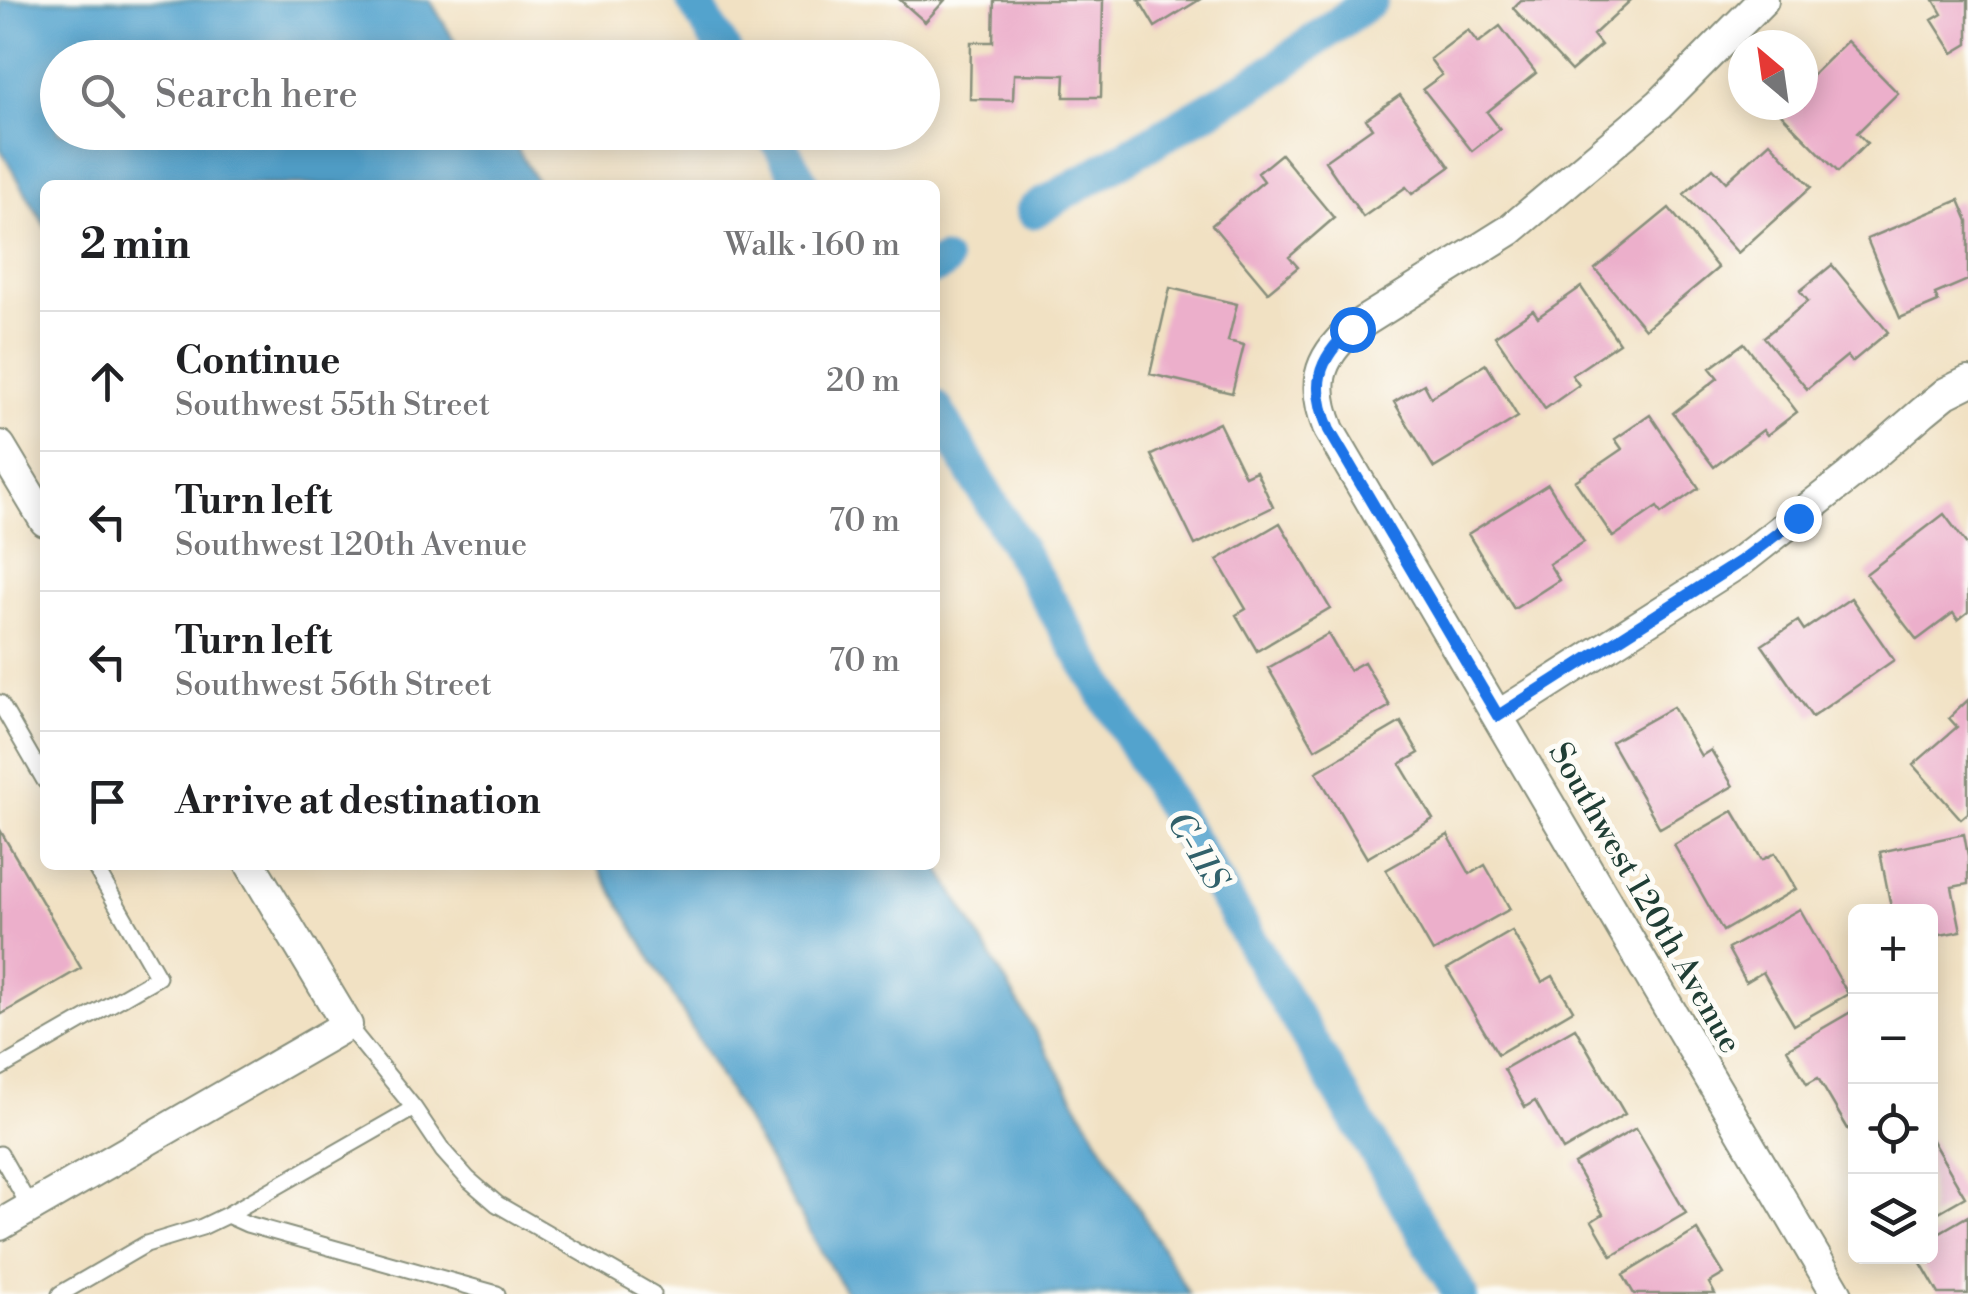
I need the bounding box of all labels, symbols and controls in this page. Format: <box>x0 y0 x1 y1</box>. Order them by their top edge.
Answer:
north arrow <box>1728 30 1818 120</box>
search box <box>40 40 940 150</box>
icon: search <box>75 68 130 123</box>
text: Search here <box>155 72 358 119</box>
text: 2 min <box>80 219 190 272</box>
text: Walk · 160 m <box>724 225 900 265</box>
route start <box>1330 307 1376 353</box>
text: Continue <box>175 338 340 385</box>
icon: ahead <box>80 354 135 409</box>
text: 20 m <box>826 361 900 401</box>
text: Southwest 55th Street <box>175 385 490 425</box>
text: Turn left <box>175 478 332 525</box>
icon: left <box>80 494 135 549</box>
route end <box>1776 496 1822 542</box>
text: 70 m <box>829 501 900 541</box>
text: Southwest 120th Avenue <box>175 525 527 565</box>
text: Turn left <box>175 618 332 665</box>
icon: left <box>80 634 135 689</box>
text: 70 m <box>829 641 900 681</box>
text: Southwest 56th Street <box>175 665 492 705</box>
street label: Southwest 120th Avenue <box>1540 736 1750 1060</box>
icon: arrive <box>80 774 135 829</box>
text: Arrive at destination <box>175 778 541 825</box>
water label: C-11S <box>1157 804 1237 899</box>
map controls <box>1848 904 1938 1264</box>
button: + <box>1848 904 1938 994</box>
button: − <box>1848 994 1938 1084</box>
button: locate <box>1848 1084 1938 1174</box>
button: layers <box>1848 1174 1938 1264</box>

